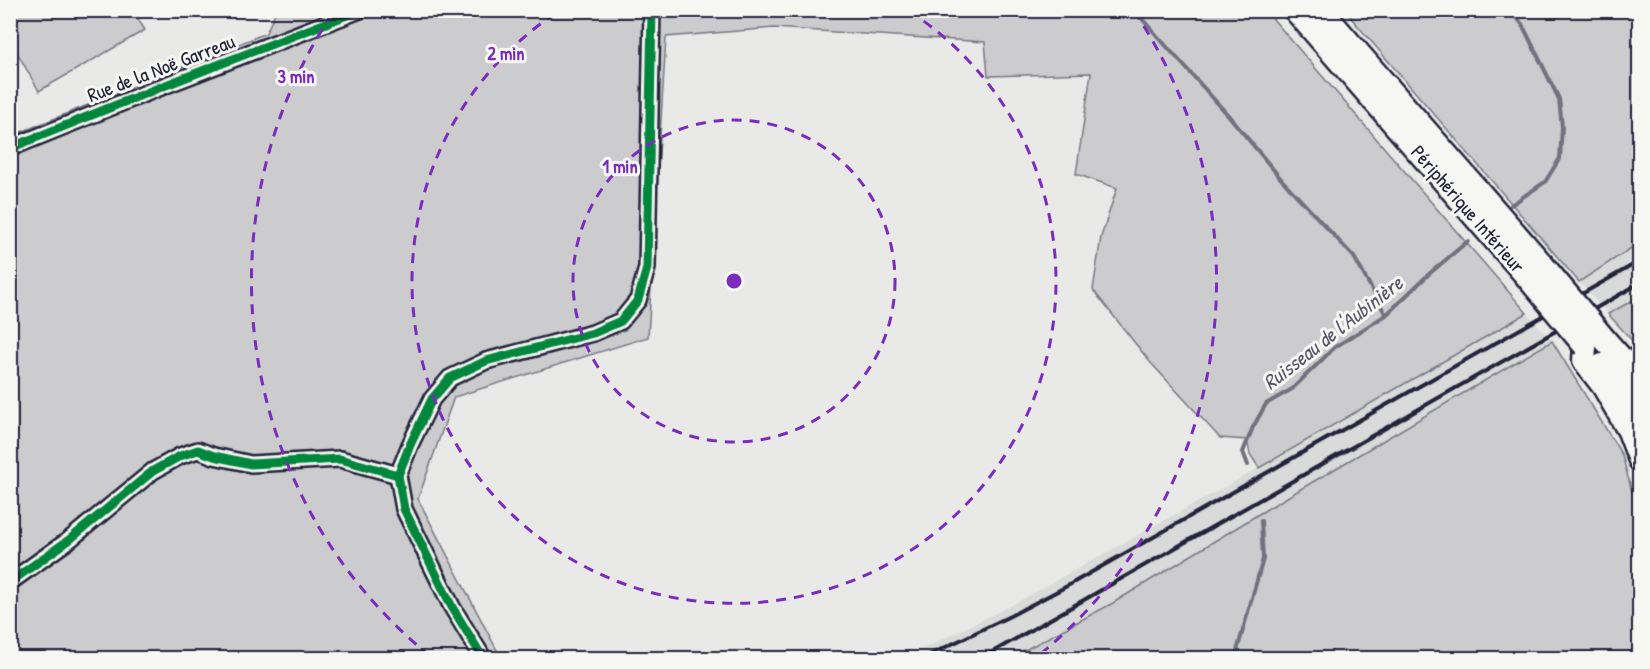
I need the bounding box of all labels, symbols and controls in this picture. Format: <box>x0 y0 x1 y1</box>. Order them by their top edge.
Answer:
street label: Rue de la Noë Garreau <box>83 27 238 108</box>
text: 2 min <box>488 41 524 66</box>
text: 3 min <box>278 64 314 89</box>
street label: Périphérique Intérieur <box>1405 139 1532 279</box>
text: 1 min <box>602 154 638 179</box>
water label: Ruisseau de l'Aubinière <box>1257 268 1410 396</box>
centre of rings <box>724 271 744 291</box>

